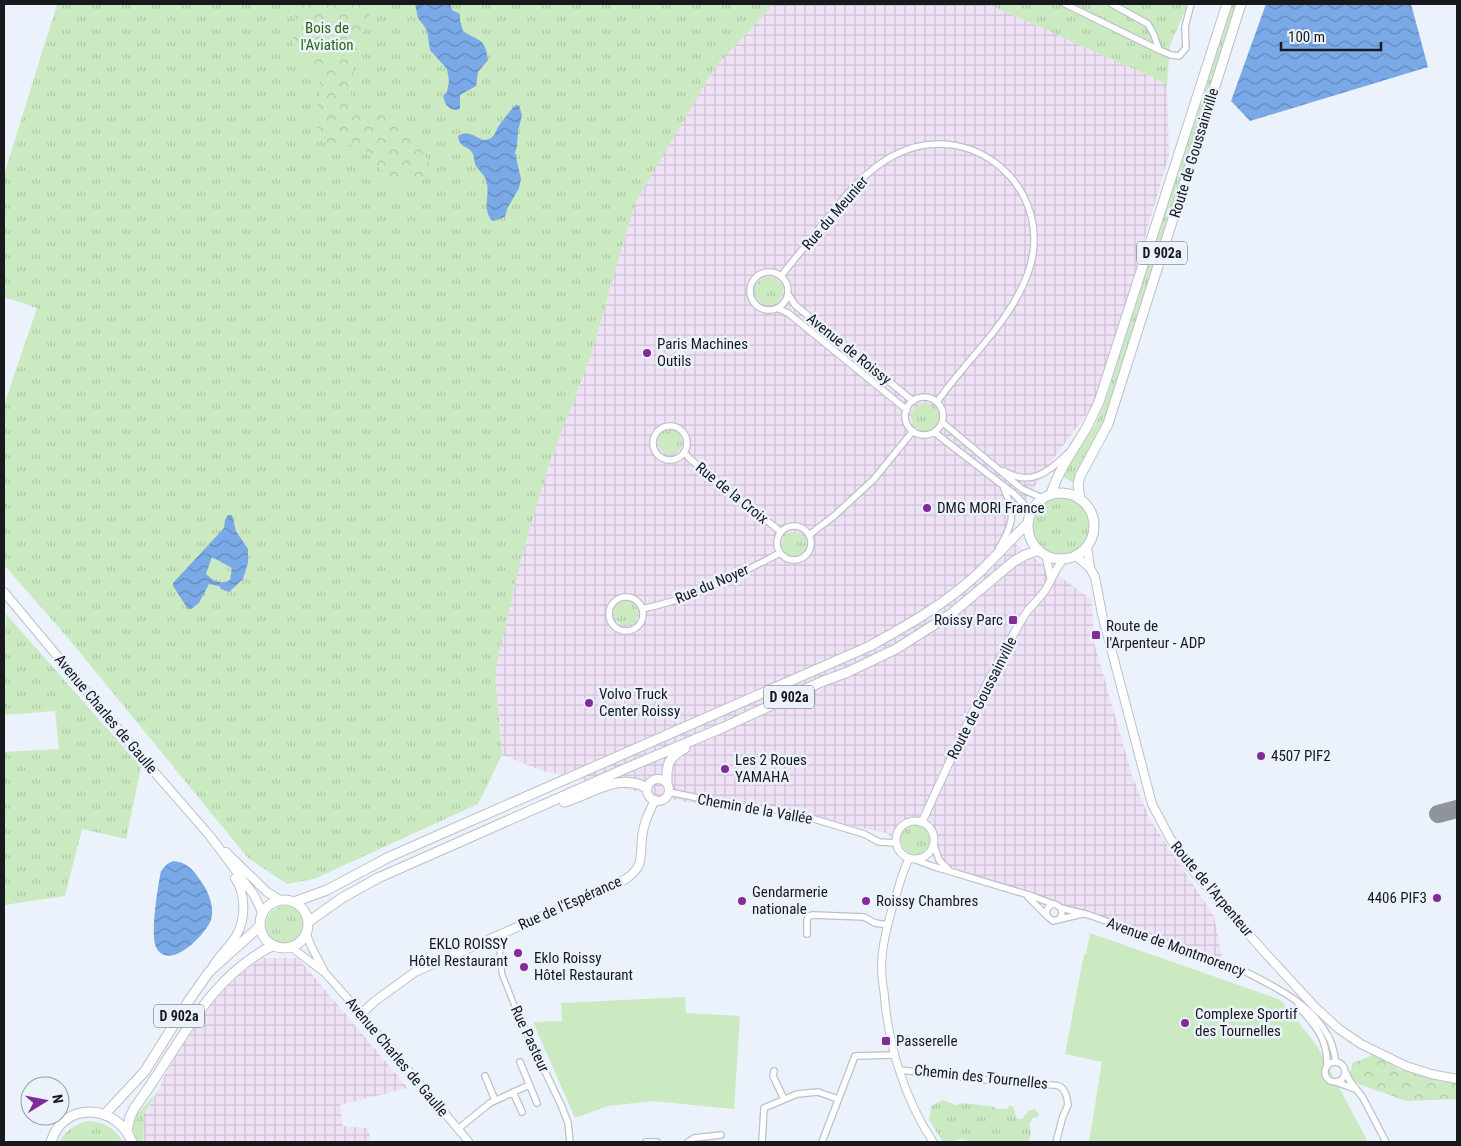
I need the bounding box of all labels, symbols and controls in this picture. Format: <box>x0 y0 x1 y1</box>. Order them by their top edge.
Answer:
park label: Bois de l'Aviation <box>300 19 354 54</box>
scale bar <box>1281 20 1381 52</box>
text: 100 m <box>1288 28 1325 46</box>
street label: Route de Goussainville <box>1166 86 1222 220</box>
street label: Rue du Meunier <box>798 172 872 254</box>
road number: D 902a <box>1137 242 1187 264</box>
street label: Avenue de Roissy <box>803 309 895 389</box>
place label: Paris Machines Outils <box>657 335 748 370</box>
marker: Paris Machines Outils <box>641 347 653 359</box>
street label: Rue de la Croix <box>692 458 772 528</box>
place label: DMG MORI France <box>937 499 1044 517</box>
marker: DMG MORI France <box>921 502 933 514</box>
street label: Rue du Noyer <box>672 560 752 608</box>
place label: Roissy Parc <box>934 611 1003 629</box>
marker: Roissy Parc <box>1007 614 1019 626</box>
place label: Route de l'Arpenteur - ADP <box>1106 617 1206 652</box>
marker: Route de l'Arpenteur - ADP <box>1090 629 1102 641</box>
street label: Route de Goussainville <box>943 634 1021 762</box>
street label: Avenue Charles de Gaulle <box>51 651 161 777</box>
place label: Volvo Truck Center Roissy <box>599 685 680 720</box>
road number: D 902a <box>764 686 814 709</box>
marker: Volvo Truck Center Roissy <box>583 697 595 709</box>
place label: 4507 PIF2 <box>1271 747 1331 765</box>
marker: 4507 PIF2 <box>1255 750 1267 762</box>
place label: Les 2 Roues YAMAHA <box>735 751 807 786</box>
marker: Les 2 Roues YAMAHA <box>719 763 731 775</box>
street label: Chemin de la Vallée <box>696 790 814 828</box>
street label: Route de l'Arpenteur <box>1167 838 1257 941</box>
street label: Rue de l'Espérance <box>516 872 624 934</box>
place label: Gendarmerie nationale <box>752 883 828 918</box>
place label: 4406 PIF3 <box>1367 889 1427 907</box>
place label: Roissy Chambres <box>876 892 978 910</box>
marker: 4406 PIF3 <box>1431 892 1443 904</box>
marker: Gendarmerie nationale <box>736 895 748 907</box>
marker: Roissy Chambres <box>860 895 872 907</box>
street label: Avenue de Montmorency <box>1104 914 1248 980</box>
place label: EKLO ROISSY Hôtel Restaurant <box>409 935 508 970</box>
marker: EKLO ROISSY Hôtel Restaurant <box>512 947 524 959</box>
place label: Eklo Roissy Hôtel Restaurant <box>534 949 633 984</box>
marker: Eklo Roissy Hôtel Restaurant <box>518 961 530 973</box>
street label: Avenue Charles de Gaulle <box>342 994 452 1120</box>
street label: Rue Pasteur <box>507 1003 553 1075</box>
road number: D 902a <box>154 1004 204 1028</box>
place label: Complexe Sportif des Tournelles <box>1195 1005 1298 1040</box>
marker: Complexe Sportif des Tournelles <box>1179 1017 1191 1029</box>
place label: Passerelle <box>896 1032 958 1050</box>
marker: Passerelle <box>880 1035 892 1047</box>
street label: Chemin des Tournelles <box>913 1061 1049 1093</box>
north arrow <box>20 1076 70 1126</box>
text: N <box>49 1093 66 1104</box>

